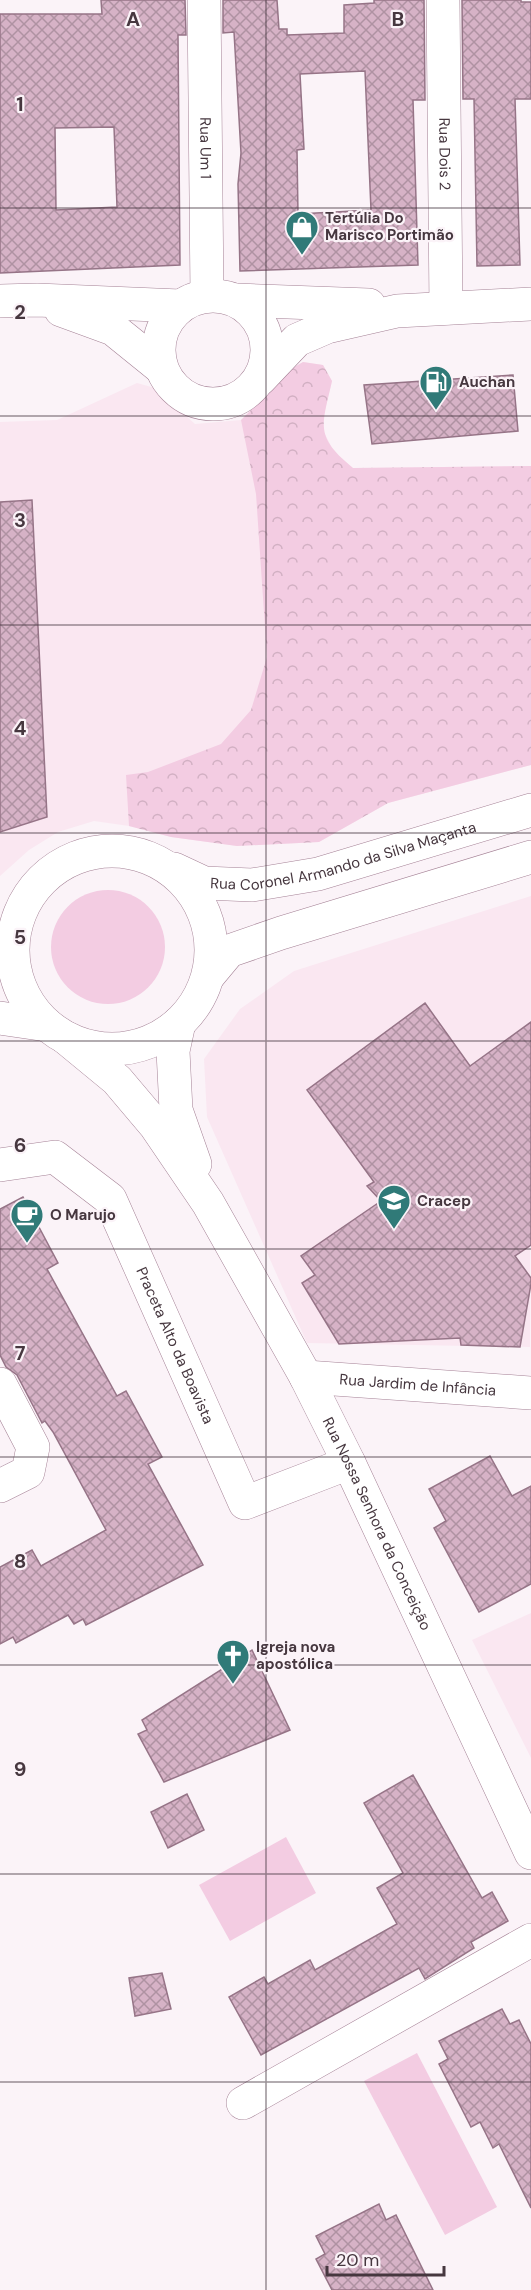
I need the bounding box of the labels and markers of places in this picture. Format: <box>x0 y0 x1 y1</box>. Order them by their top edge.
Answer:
place label: Tertúlia Do Marisco Portimão <box>325 208 454 245</box>
shop icon: Tertúlia Do Marisco Portimão <box>284 209 320 256</box>
fuel station icon: Auchan <box>418 364 454 411</box>
place label: Auchan <box>459 372 515 392</box>
school or university icon: Cracep <box>376 1183 412 1230</box>
place label: Cracep <box>417 1191 471 1211</box>
cafe icon: O Marujo <box>9 1197 45 1244</box>
place label: O Marujo <box>50 1205 116 1225</box>
place label: Igreja nova apostólica <box>256 1637 335 1674</box>
church icon: Igreja nova apostólica <box>215 1638 251 1685</box>

